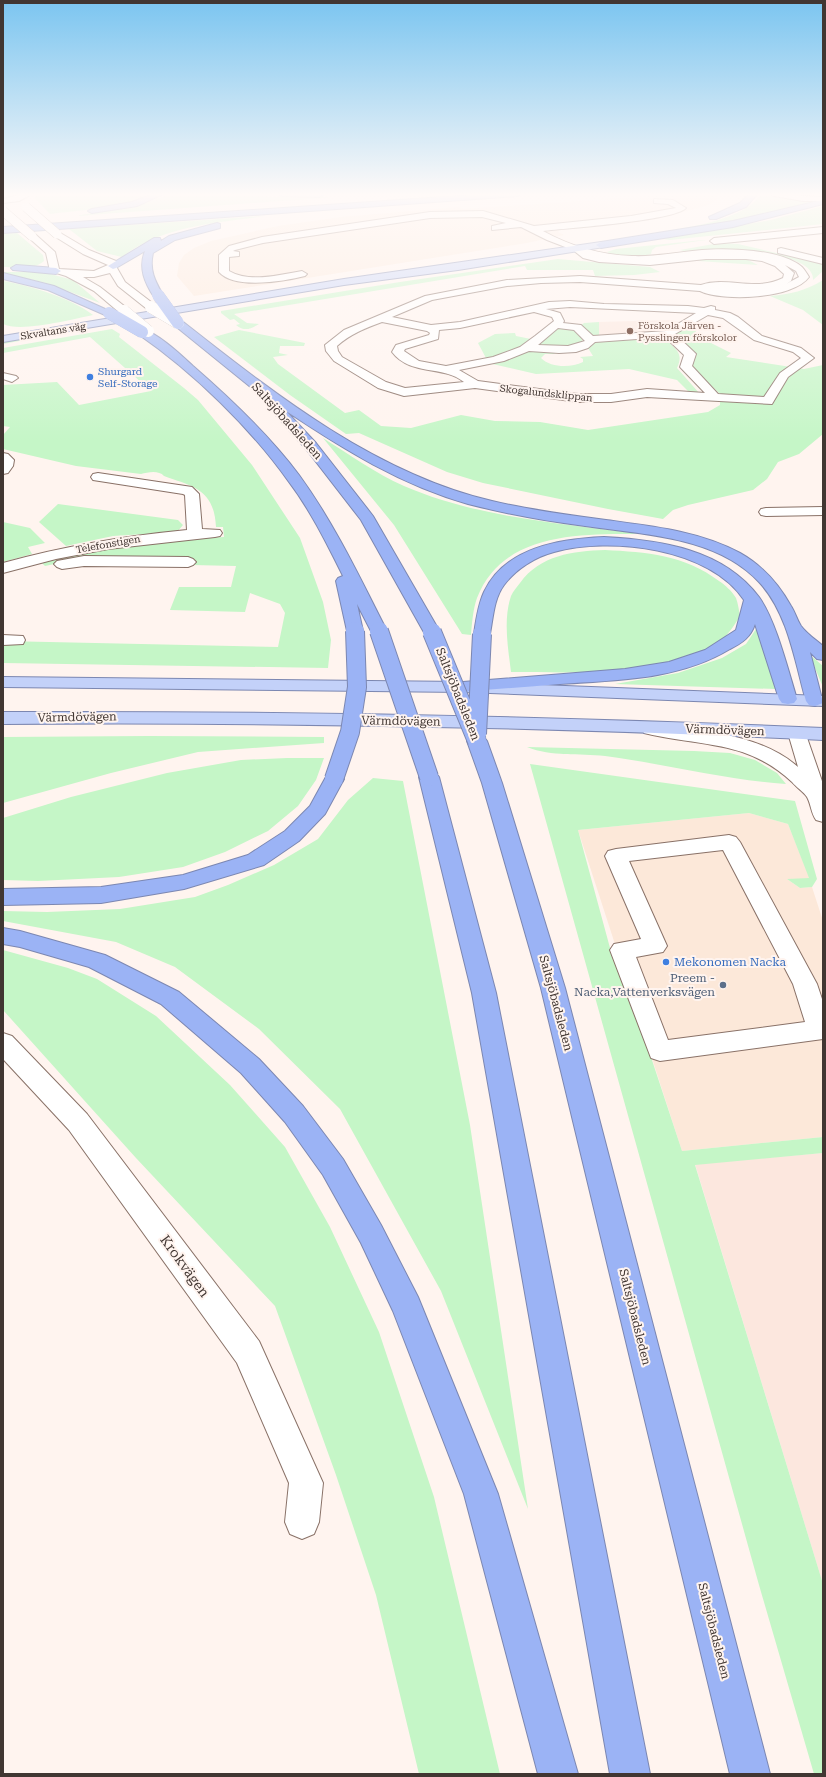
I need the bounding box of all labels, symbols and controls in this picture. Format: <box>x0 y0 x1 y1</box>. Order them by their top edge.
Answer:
street label: Skvaltans väg <box>19 320 87 342</box>
place label: Förskola Järven - Pysslingen förskolor <box>638 320 737 343</box>
marker: Förskola Järven - Pysslingen förskolor <box>625 326 635 336</box>
place label: Shurgard Self-Storage <box>98 366 158 389</box>
marker: Shurgard Self-Storage <box>85 372 95 382</box>
street label: Saltsjöbadsleden <box>249 380 325 463</box>
street label: Skogalundsklippan <box>499 383 594 403</box>
street label: Telefonstigen <box>75 533 142 555</box>
street label: Saltsjöbadsleden <box>433 646 483 743</box>
street label: Värmdövägen <box>37 709 117 725</box>
street label: Värmdövägen <box>361 713 441 729</box>
street label: Värmdövägen <box>685 722 765 738</box>
street label: Saltsjöbadsleden <box>536 954 576 1053</box>
place label: Mekonomen Nacka <box>674 955 787 969</box>
marker: Mekonomen Nacka <box>661 957 671 967</box>
place label: Preem - Nacka,Vattenverksvägen <box>574 971 715 999</box>
marker: Preem - Nacka,Vattenverksvägen <box>718 980 728 990</box>
street label: Krokvägen <box>157 1232 213 1300</box>
street label: Saltsjöbadsleden <box>616 1267 654 1367</box>
street label: Saltsjöbadsleden <box>695 1581 733 1681</box>

